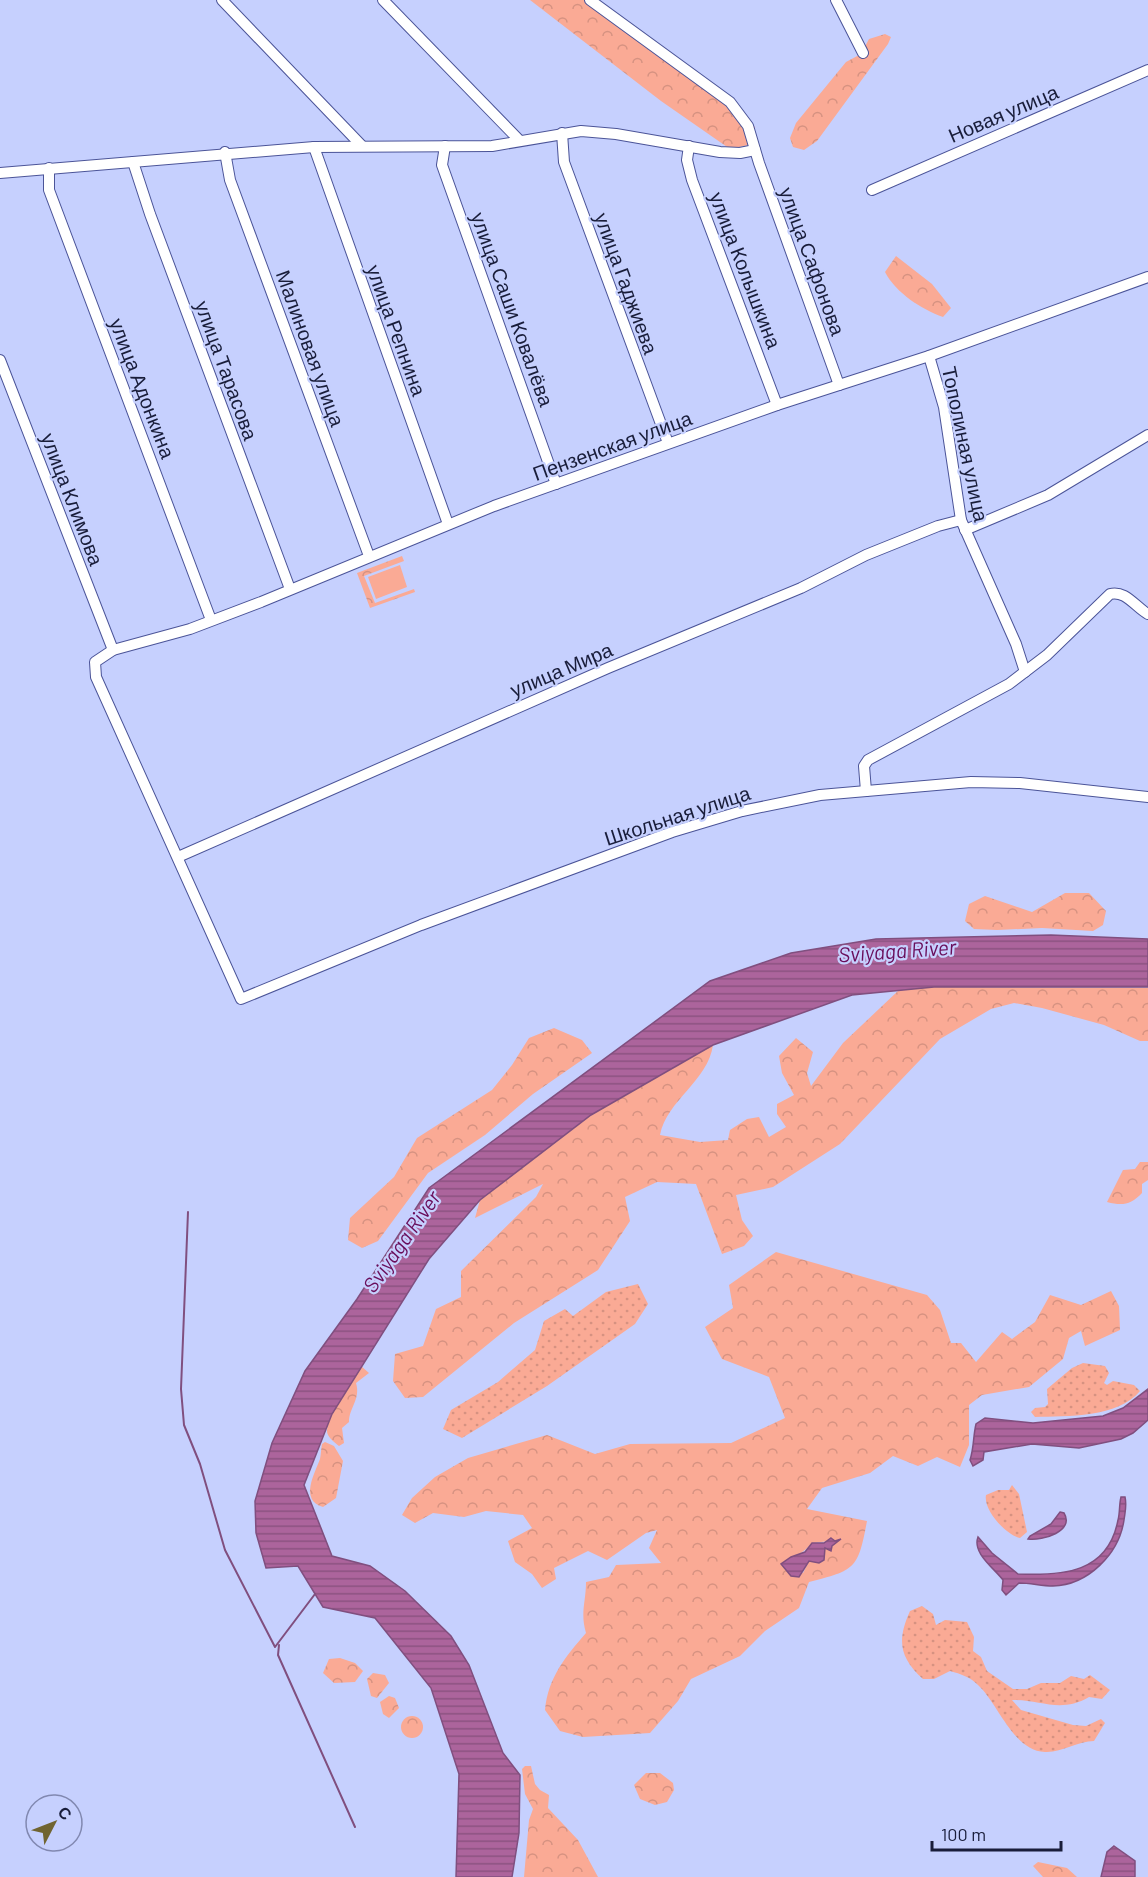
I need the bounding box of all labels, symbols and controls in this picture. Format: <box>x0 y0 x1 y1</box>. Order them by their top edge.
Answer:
street label: Новая улица <box>945 79 1062 147</box>
street label: улица Сафонова <box>775 184 851 339</box>
street label: улица Колышкина <box>705 188 787 352</box>
street label: улица Саши Ковалёва <box>467 209 560 410</box>
street label: улица Гаджиева <box>590 209 664 358</box>
street label: улица Репнина <box>362 261 432 400</box>
street label: Малиновая улица <box>272 267 351 430</box>
street label: улица Тарасова <box>191 297 264 444</box>
street label: улица Адонкина <box>105 314 181 462</box>
street label: Тополиная улица <box>938 364 994 525</box>
street label: Пензенская улица <box>529 405 696 485</box>
street label: улица Климова <box>37 429 110 569</box>
street label: улица Мира <box>506 636 617 701</box>
street label: Школьная улица <box>601 780 754 850</box>
water label: Sviyaga River <box>837 933 957 967</box>
water label: Sviyaga River <box>357 1185 445 1297</box>
north arrow <box>24 1793 84 1853</box>
text: С <box>55 1802 77 1824</box>
scale bar <box>932 1814 1061 1852</box>
text: 100 m <box>941 1823 986 1845</box>

